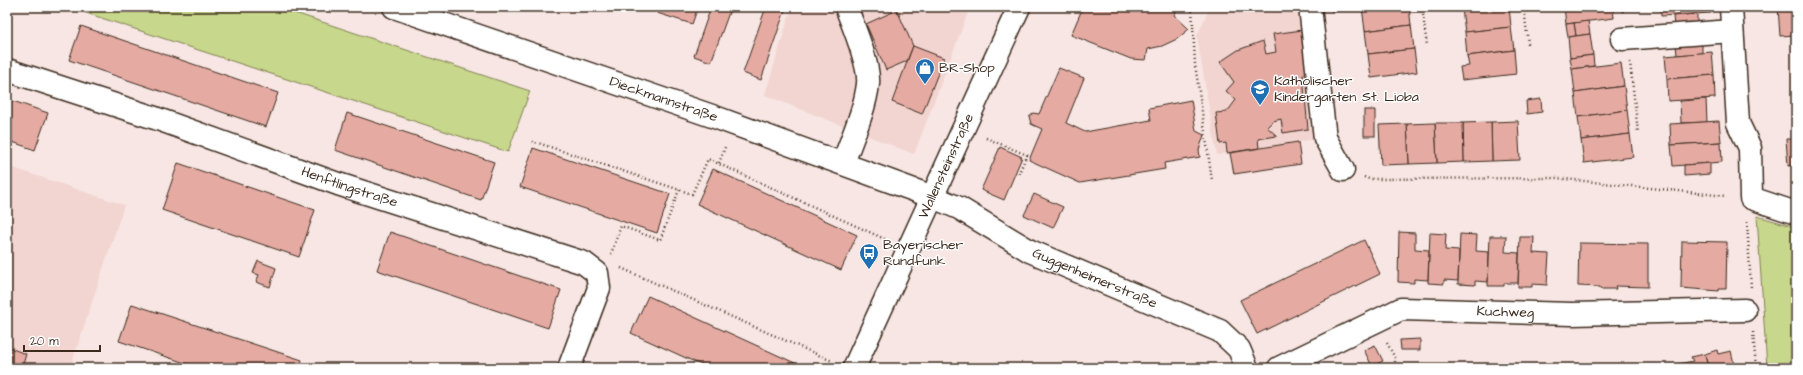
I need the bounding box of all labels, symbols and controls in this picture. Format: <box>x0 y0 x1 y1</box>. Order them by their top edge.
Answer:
shop icon: BR-Shop <box>914 57 936 85</box>
place label: BR-Shop <box>939 58 995 78</box>
place label: Katholischer Kindergarten St. Lioba <box>1274 71 1419 107</box>
street label: Dieckmannstraße <box>607 72 721 127</box>
school or university icon: Katholischer Kindergarten St. Lioba <box>1249 78 1271 106</box>
street label: Wallensteinstraße <box>914 110 979 222</box>
street label: Henftlingstraße <box>298 162 401 213</box>
place label: Bayerischer Rundfunk <box>883 235 964 271</box>
bus stop icon: Bayerischer Rundfunk <box>858 242 880 270</box>
street label: Guggenheimerstraße <box>1029 243 1161 314</box>
street label: Kuchweg <box>1476 301 1534 323</box>
scale bar <box>24 327 100 353</box>
text: 20 m <box>30 333 59 350</box>

